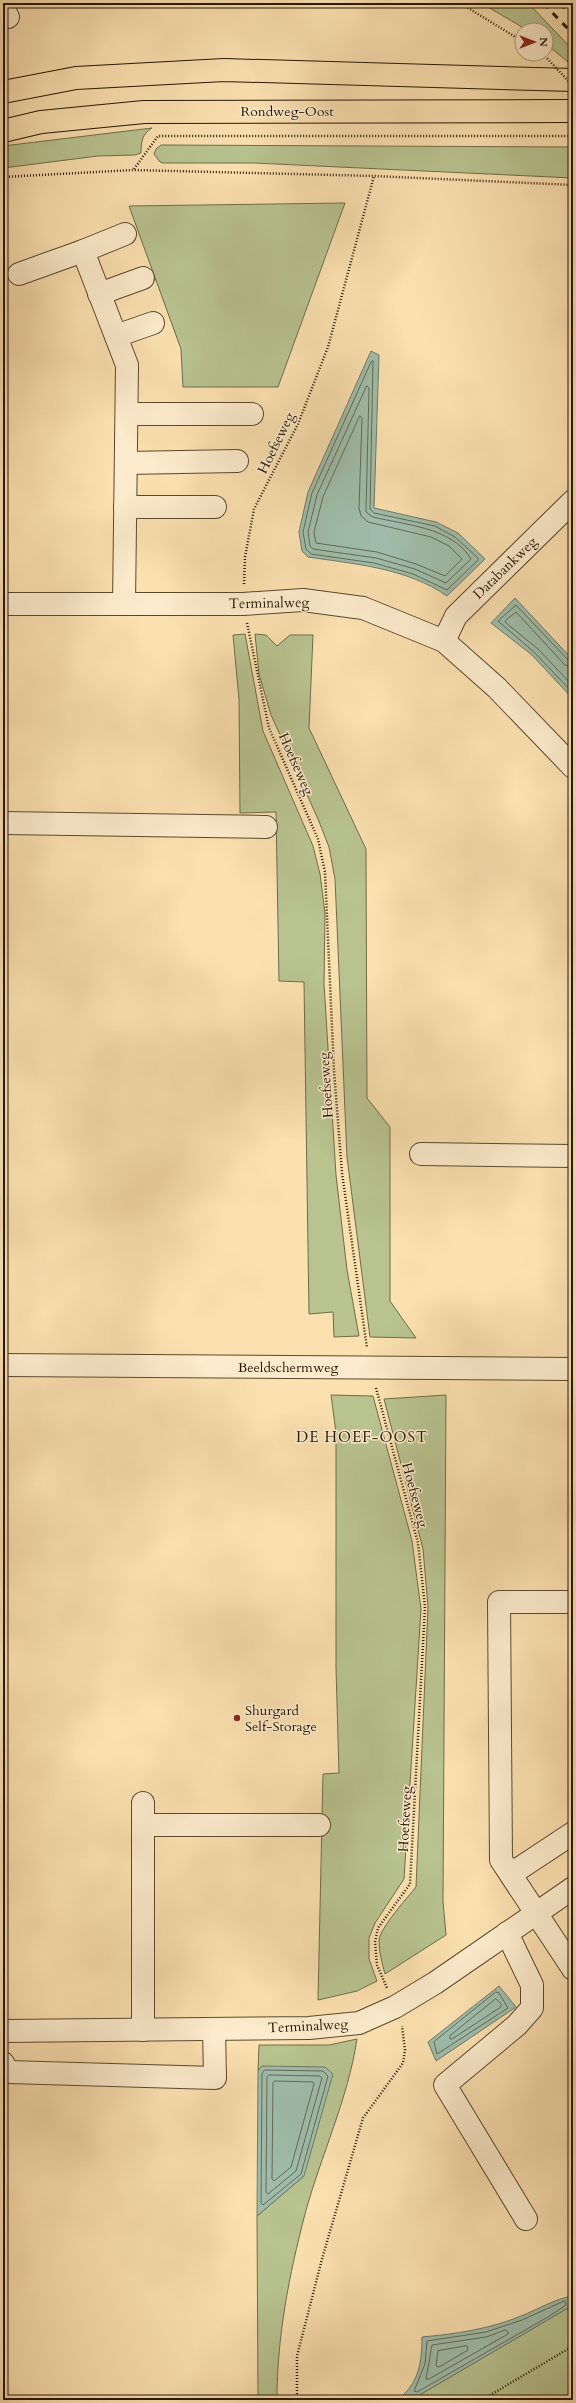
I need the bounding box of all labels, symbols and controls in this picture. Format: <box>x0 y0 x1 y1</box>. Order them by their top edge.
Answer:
north arrow <box>514 22 554 62</box>
text: N <box>536 37 551 47</box>
street label: Rondweg-Oost <box>240 102 334 121</box>
street label: Hoefseweg <box>253 409 299 477</box>
street label: Databankweg <box>469 532 541 603</box>
street label: Terminalweg <box>229 593 310 613</box>
street label: Hoefseweg <box>274 730 318 798</box>
street label: Hoefseweg <box>314 1051 338 1119</box>
street label: Beeldschermweg <box>238 1358 339 1377</box>
district label: DE HOEF-OOST <box>296 1427 428 1447</box>
street label: Hoefseweg <box>397 1460 433 1530</box>
place label: Shurgard Self-Storage <box>245 1701 317 1736</box>
marker: Shurgard Self-Storage <box>232 1713 242 1723</box>
street label: Hoefseweg <box>394 1785 416 1853</box>
street label: Terminalweg <box>267 2014 349 2038</box>

